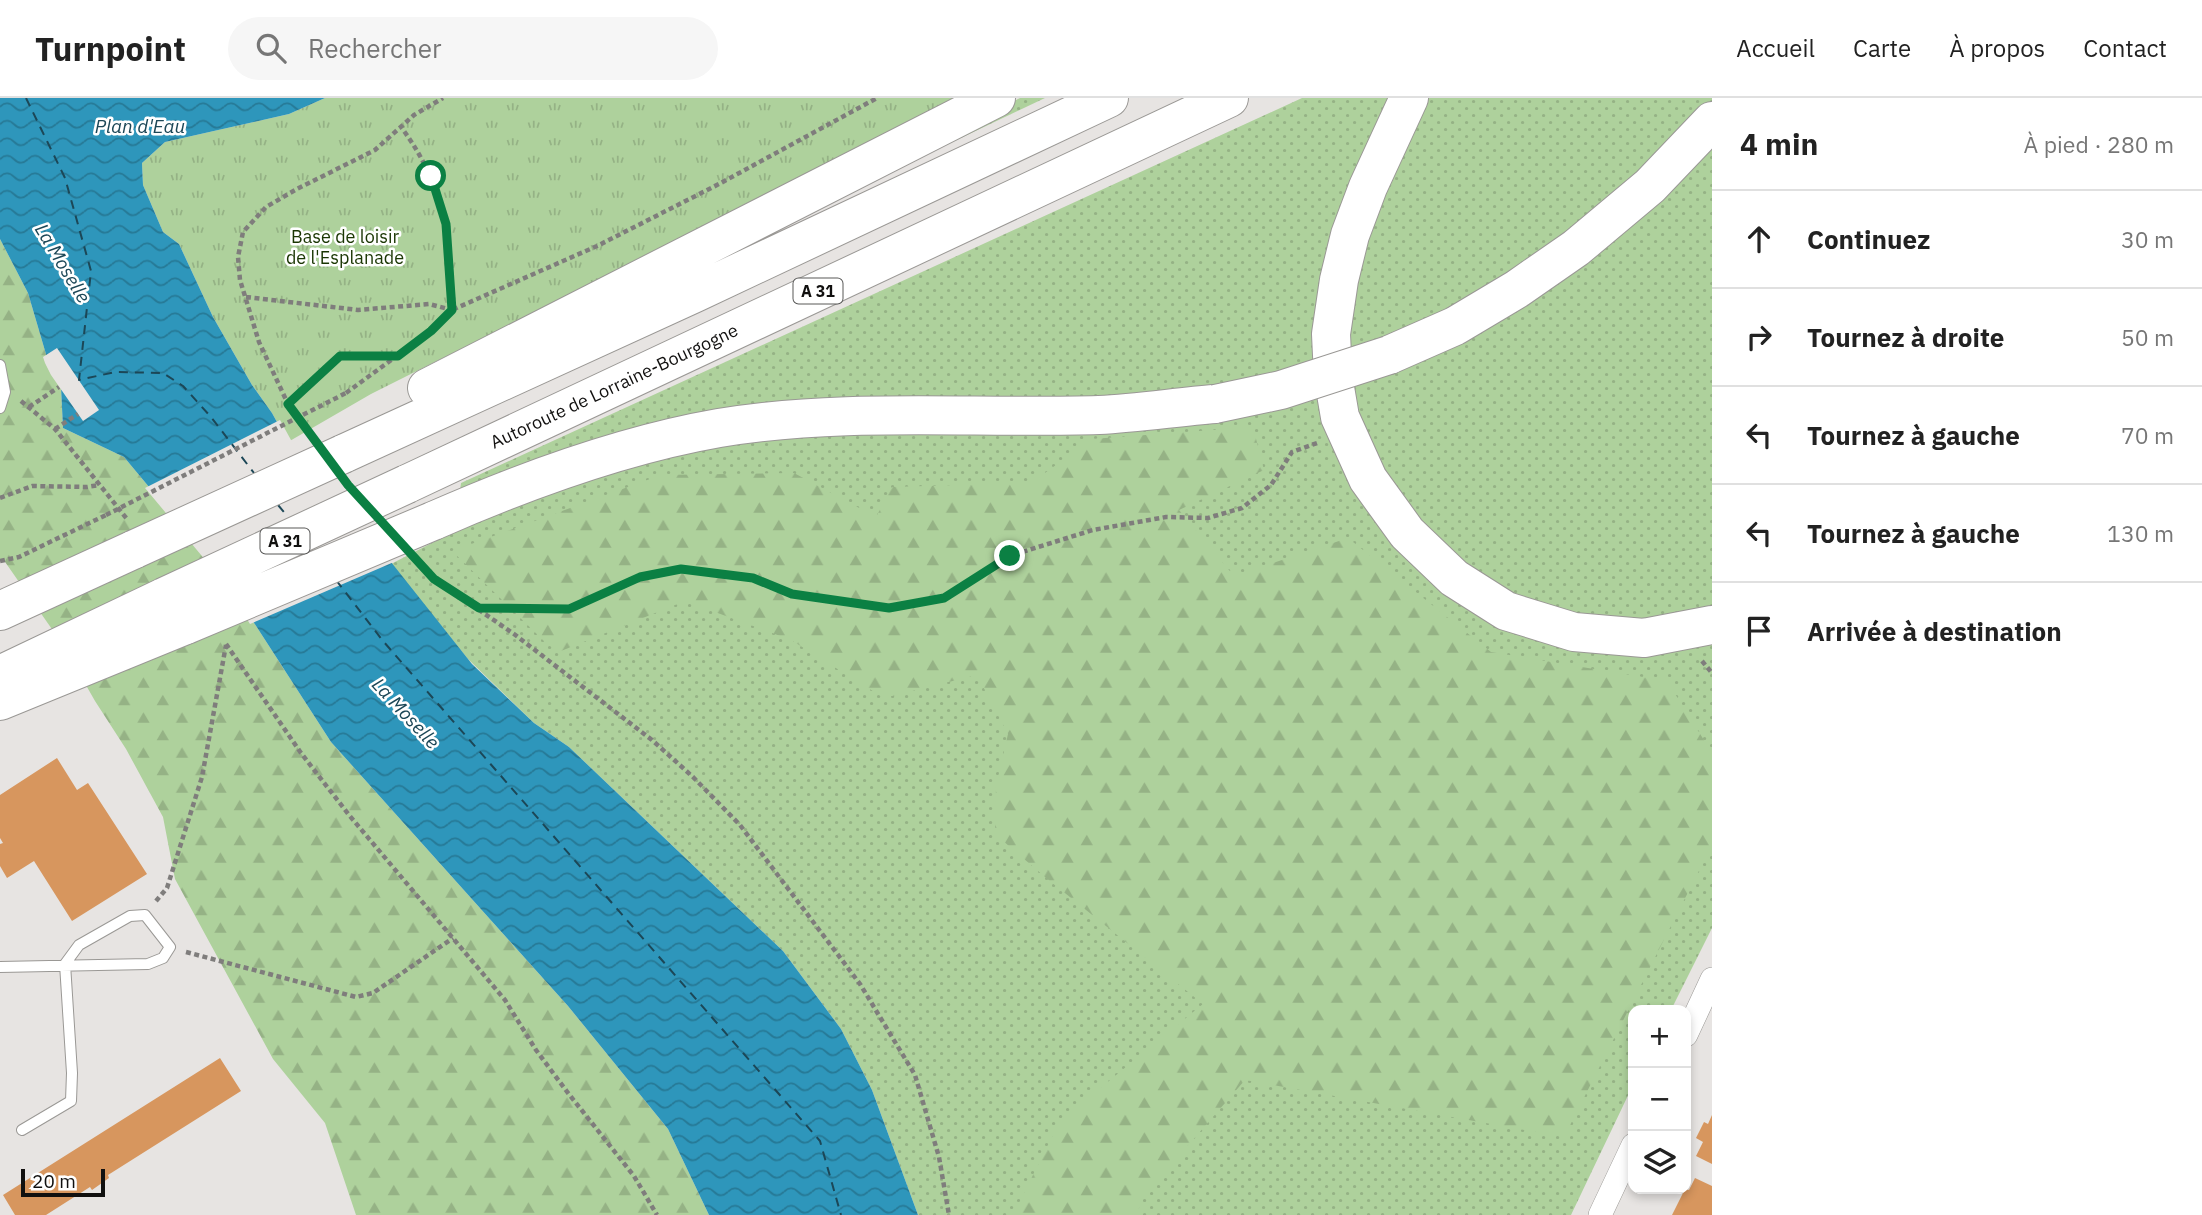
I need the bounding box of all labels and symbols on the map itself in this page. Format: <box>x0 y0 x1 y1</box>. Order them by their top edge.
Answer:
water label: Plan d'Eau <box>95 114 185 138</box>
route start <box>415 160 446 191</box>
water label: La Moselle <box>30 219 96 307</box>
park label: Base de loisir de l'Esplanade <box>286 225 404 269</box>
road number: A 31 <box>794 279 842 304</box>
street label: Autoroute de Lorraine-Bourgogne <box>486 318 742 454</box>
road number: A 31 <box>260 528 310 554</box>
route end <box>994 540 1025 571</box>
water label: La Moselle <box>367 673 445 754</box>
scale bar <box>21 1166 105 1198</box>

